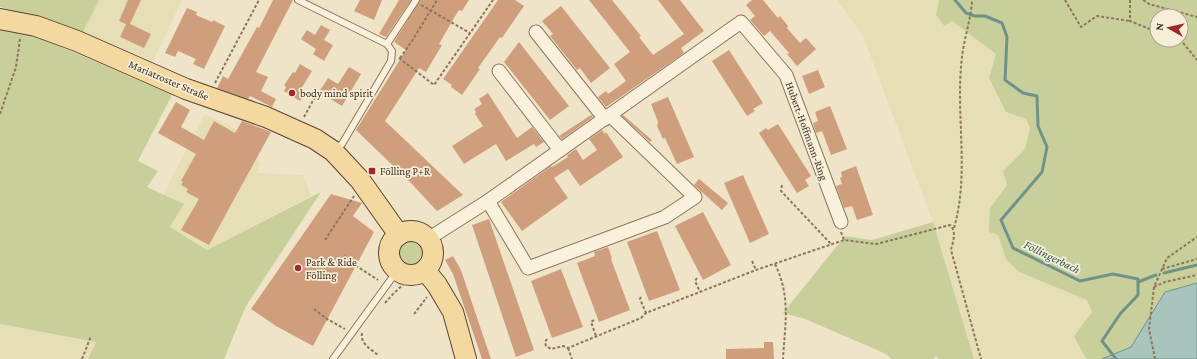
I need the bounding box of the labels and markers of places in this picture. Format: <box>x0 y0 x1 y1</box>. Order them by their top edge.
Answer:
place label: body mind spirit <box>300 87 373 100</box>
marker: body mind spirit <box>287 88 297 98</box>
place label: Fölling P+R <box>380 165 431 178</box>
marker: Fölling P+R <box>367 166 377 176</box>
place label: Park & Ride Fölling <box>306 256 357 282</box>
marker: Park & Ride Fölling <box>293 263 303 273</box>

